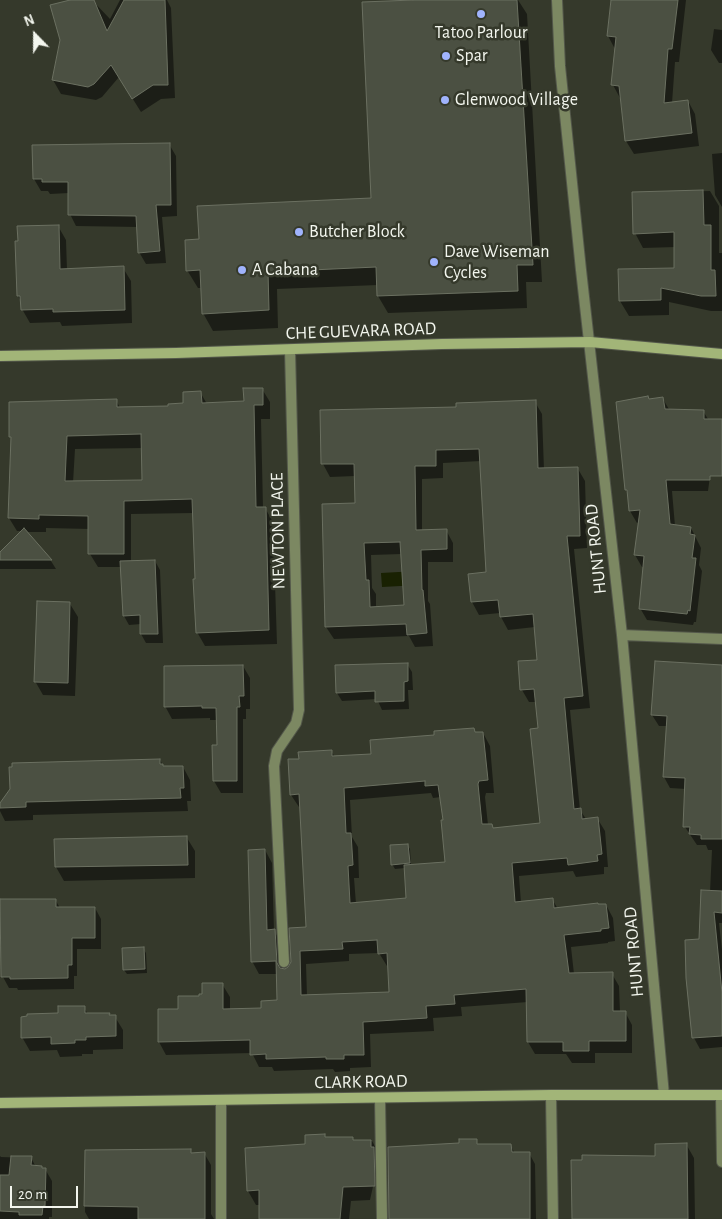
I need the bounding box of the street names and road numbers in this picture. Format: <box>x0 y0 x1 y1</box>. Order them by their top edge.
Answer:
street label: CHE GUEVARA ROAD <box>285 318 437 344</box>
street label: NEWTON PLACE <box>266 472 290 590</box>
street label: HUNT ROAD <box>581 503 611 595</box>
street label: HUNT ROAD <box>619 906 649 998</box>
street label: CLARK ROAD <box>314 1070 408 1094</box>

